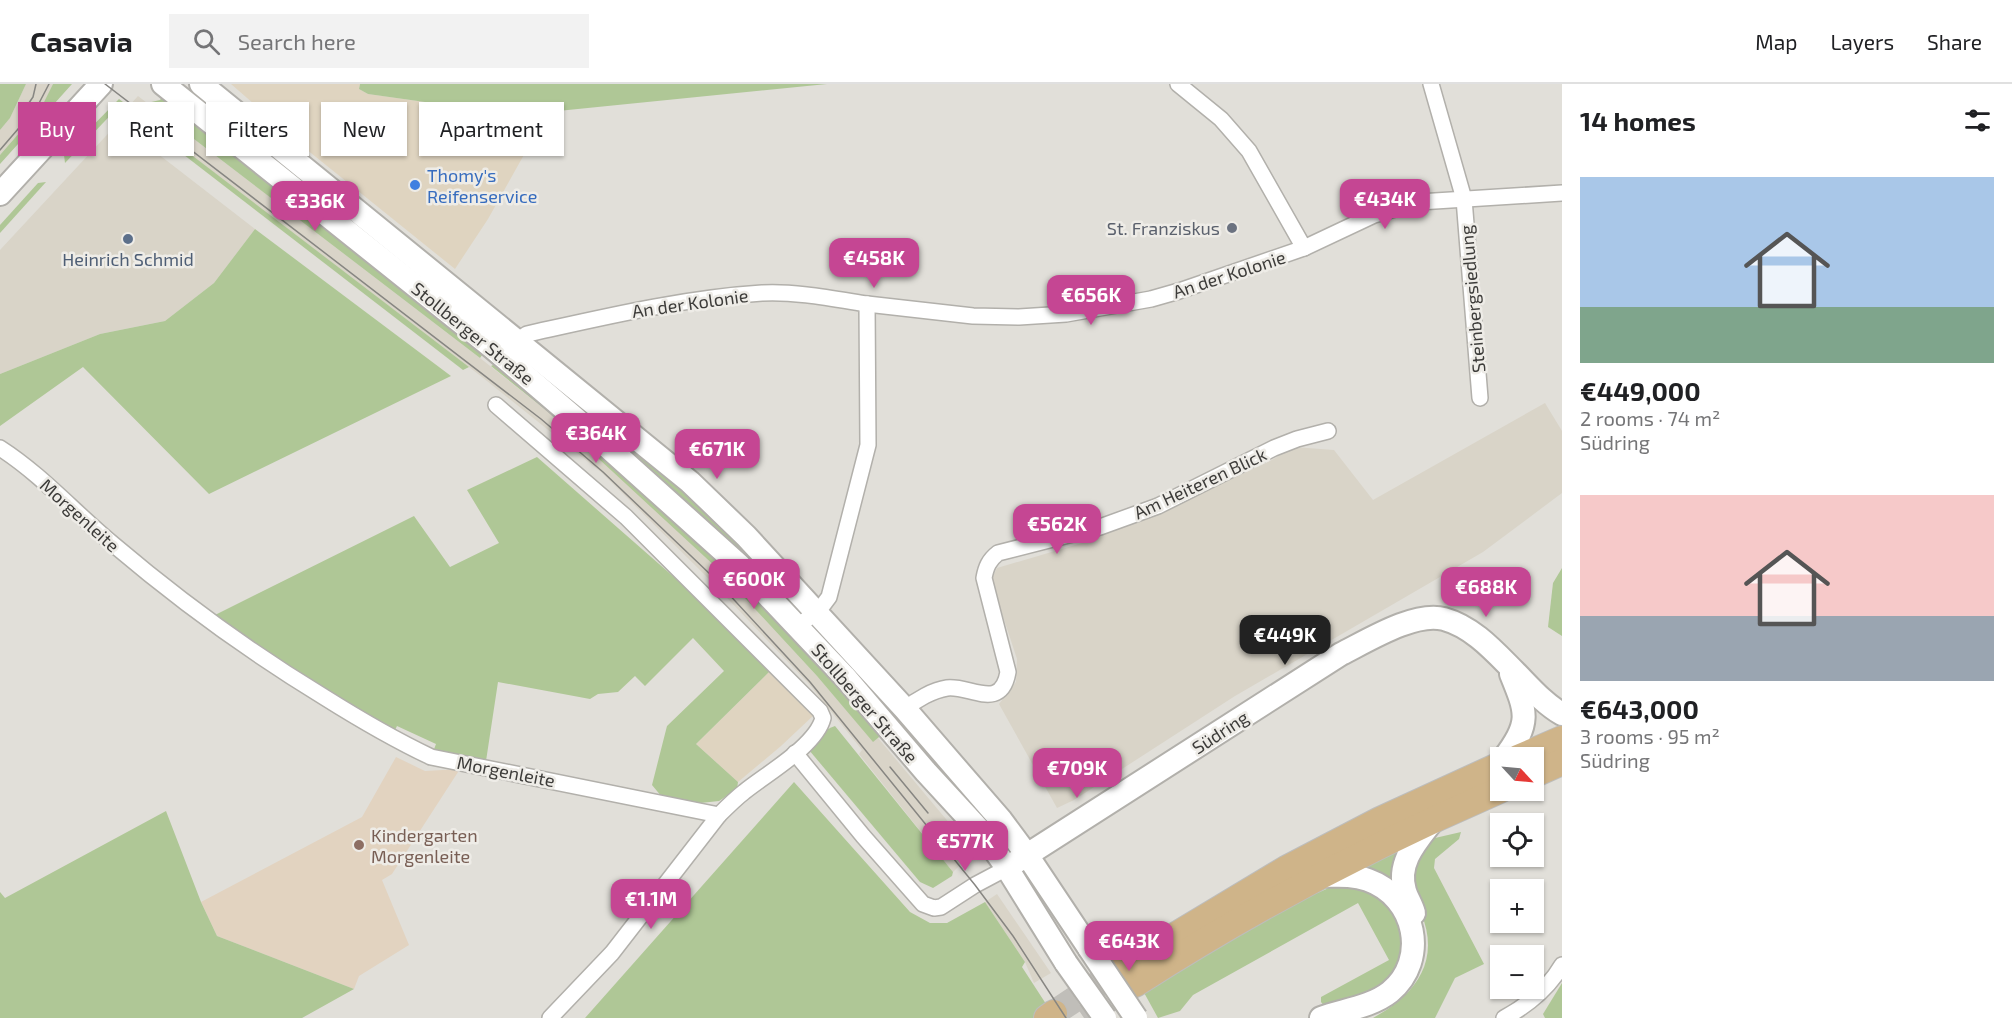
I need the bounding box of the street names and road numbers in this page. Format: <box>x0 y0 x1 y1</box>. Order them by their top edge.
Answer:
street label: Steinbergsiedlung <box>1455 224 1489 374</box>
street label: An der Kolonie <box>1170 245 1288 303</box>
street label: Stollberger Straße <box>407 277 539 389</box>
street label: An der Kolonie <box>630 284 750 322</box>
street label: Am Heiteren Blick <box>1130 443 1270 523</box>
street label: Morgenleite <box>36 474 124 556</box>
street label: Stollberger Straße <box>807 639 923 767</box>
street label: Südring <box>1188 706 1252 758</box>
street label: Morgenleite <box>455 751 557 791</box>

